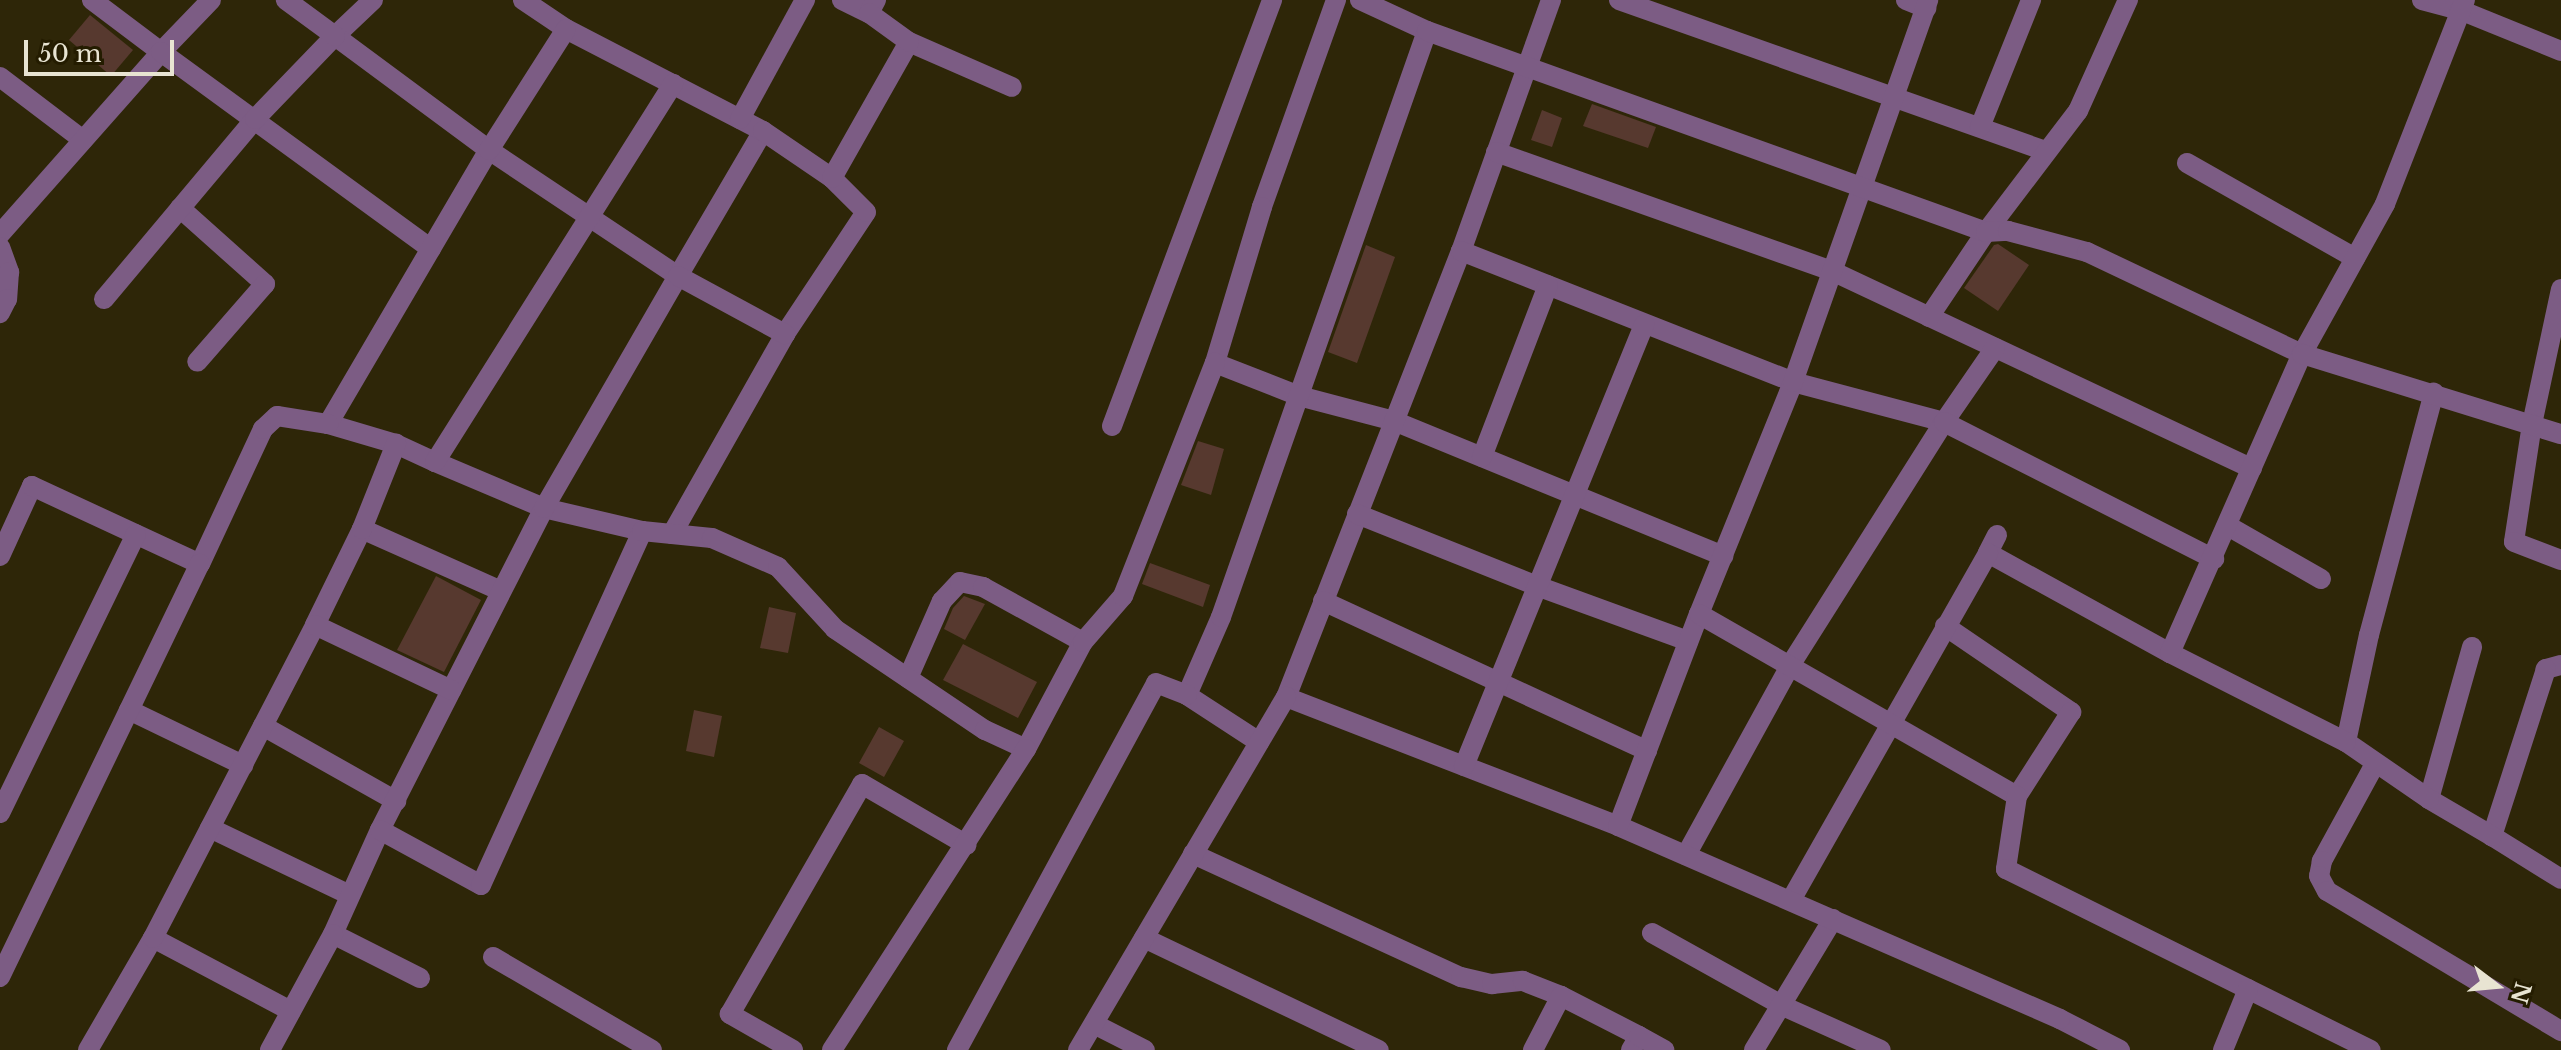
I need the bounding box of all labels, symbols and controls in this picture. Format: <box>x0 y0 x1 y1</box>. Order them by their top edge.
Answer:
scale bar <box>28 24 178 74</box>
text: 50 m <box>38 39 101 68</box>
north arrow <box>2457 946 2537 1026</box>
text: N <box>2505 979 2536 1006</box>

